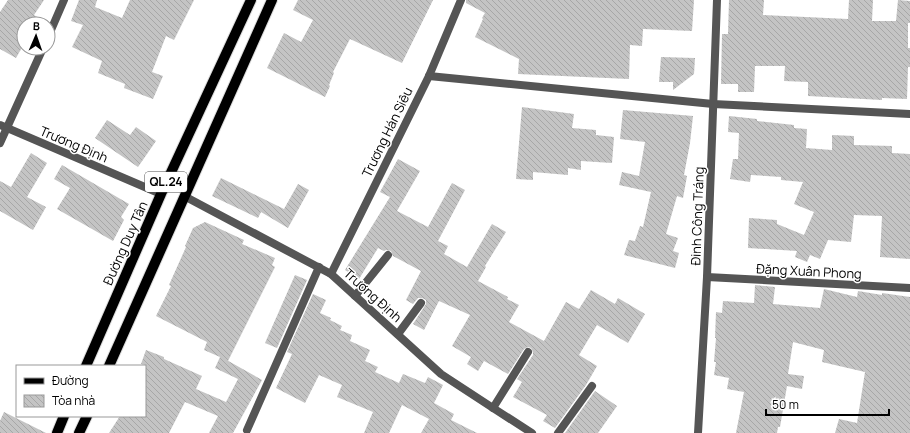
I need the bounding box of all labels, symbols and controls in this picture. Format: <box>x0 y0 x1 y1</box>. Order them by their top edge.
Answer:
north arrow <box>16 16 56 56</box>
text: B <box>33 18 40 33</box>
street label: Trương Hán Siêu <box>357 84 417 180</box>
street label: Trương Định <box>37 122 111 166</box>
street label: Đinh Công Tráng <box>686 166 708 266</box>
road number: QL.24 <box>145 172 187 192</box>
street label: Đường Duy Tân <box>98 198 152 288</box>
street label: Đặng Xuân Phong <box>756 259 862 283</box>
street label: Trương Định <box>340 264 406 326</box>
legend <box>16 365 146 417</box>
text: Đường <box>52 372 89 389</box>
scale bar <box>766 391 889 417</box>
text: Tòa nhà <box>52 392 95 409</box>
text: 50 m <box>772 396 799 413</box>

